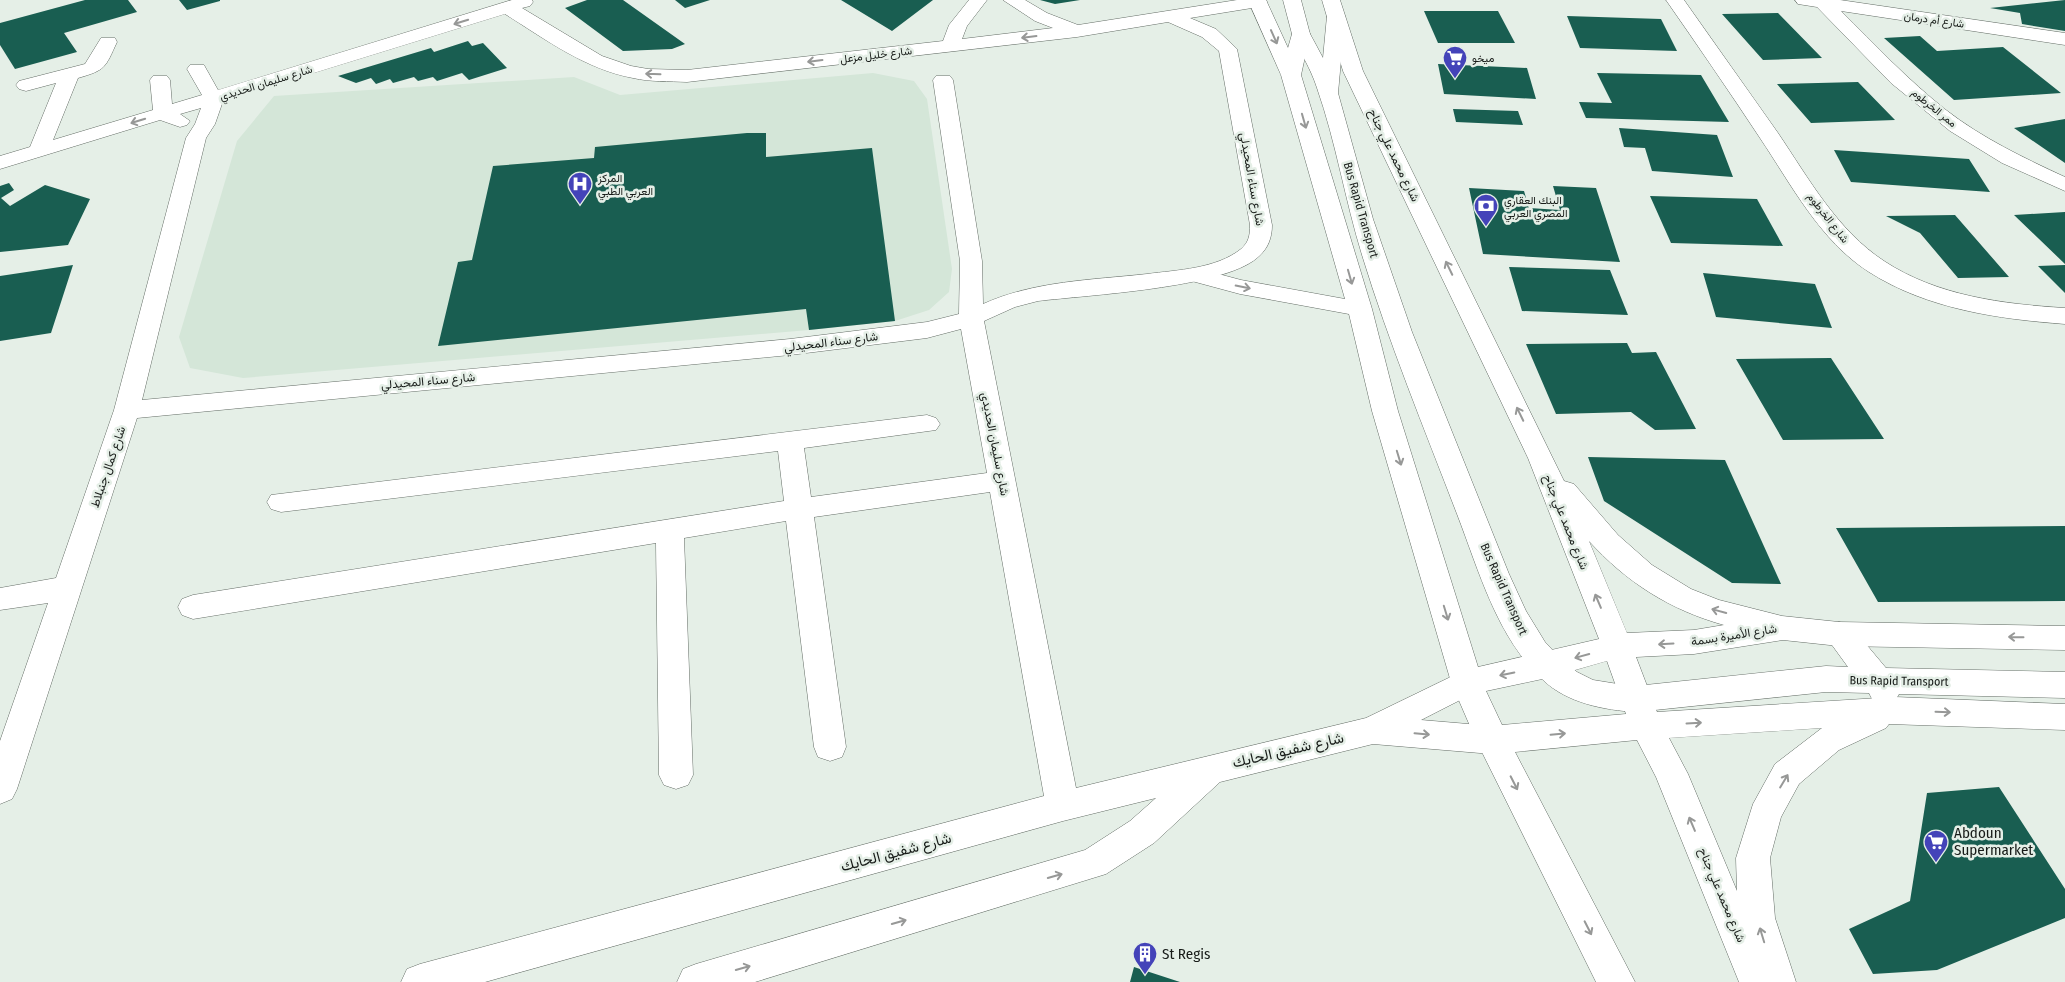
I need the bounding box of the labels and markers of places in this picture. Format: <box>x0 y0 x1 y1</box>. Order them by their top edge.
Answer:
supermarket icon: ميخو <box>1442 45 1468 79</box>
place label: ميخو <box>1472 52 1494 65</box>
hospital icon: المركز العربي الطبي <box>567 171 593 205</box>
place label: المركز العربي الطبي <box>597 172 653 201</box>
bank icon: البنك العقاري المصري العربي <box>1473 193 1499 227</box>
place label: البنك العقاري المصري العربي <box>1504 194 1567 223</box>
place label: Abdoun Supermarket <box>1954 824 2033 859</box>
supermarket icon: Abdoun Supermarket <box>1923 829 1949 863</box>
building icon: St Regis <box>1132 941 1158 975</box>
place label: St Regis <box>1162 945 1210 963</box>

